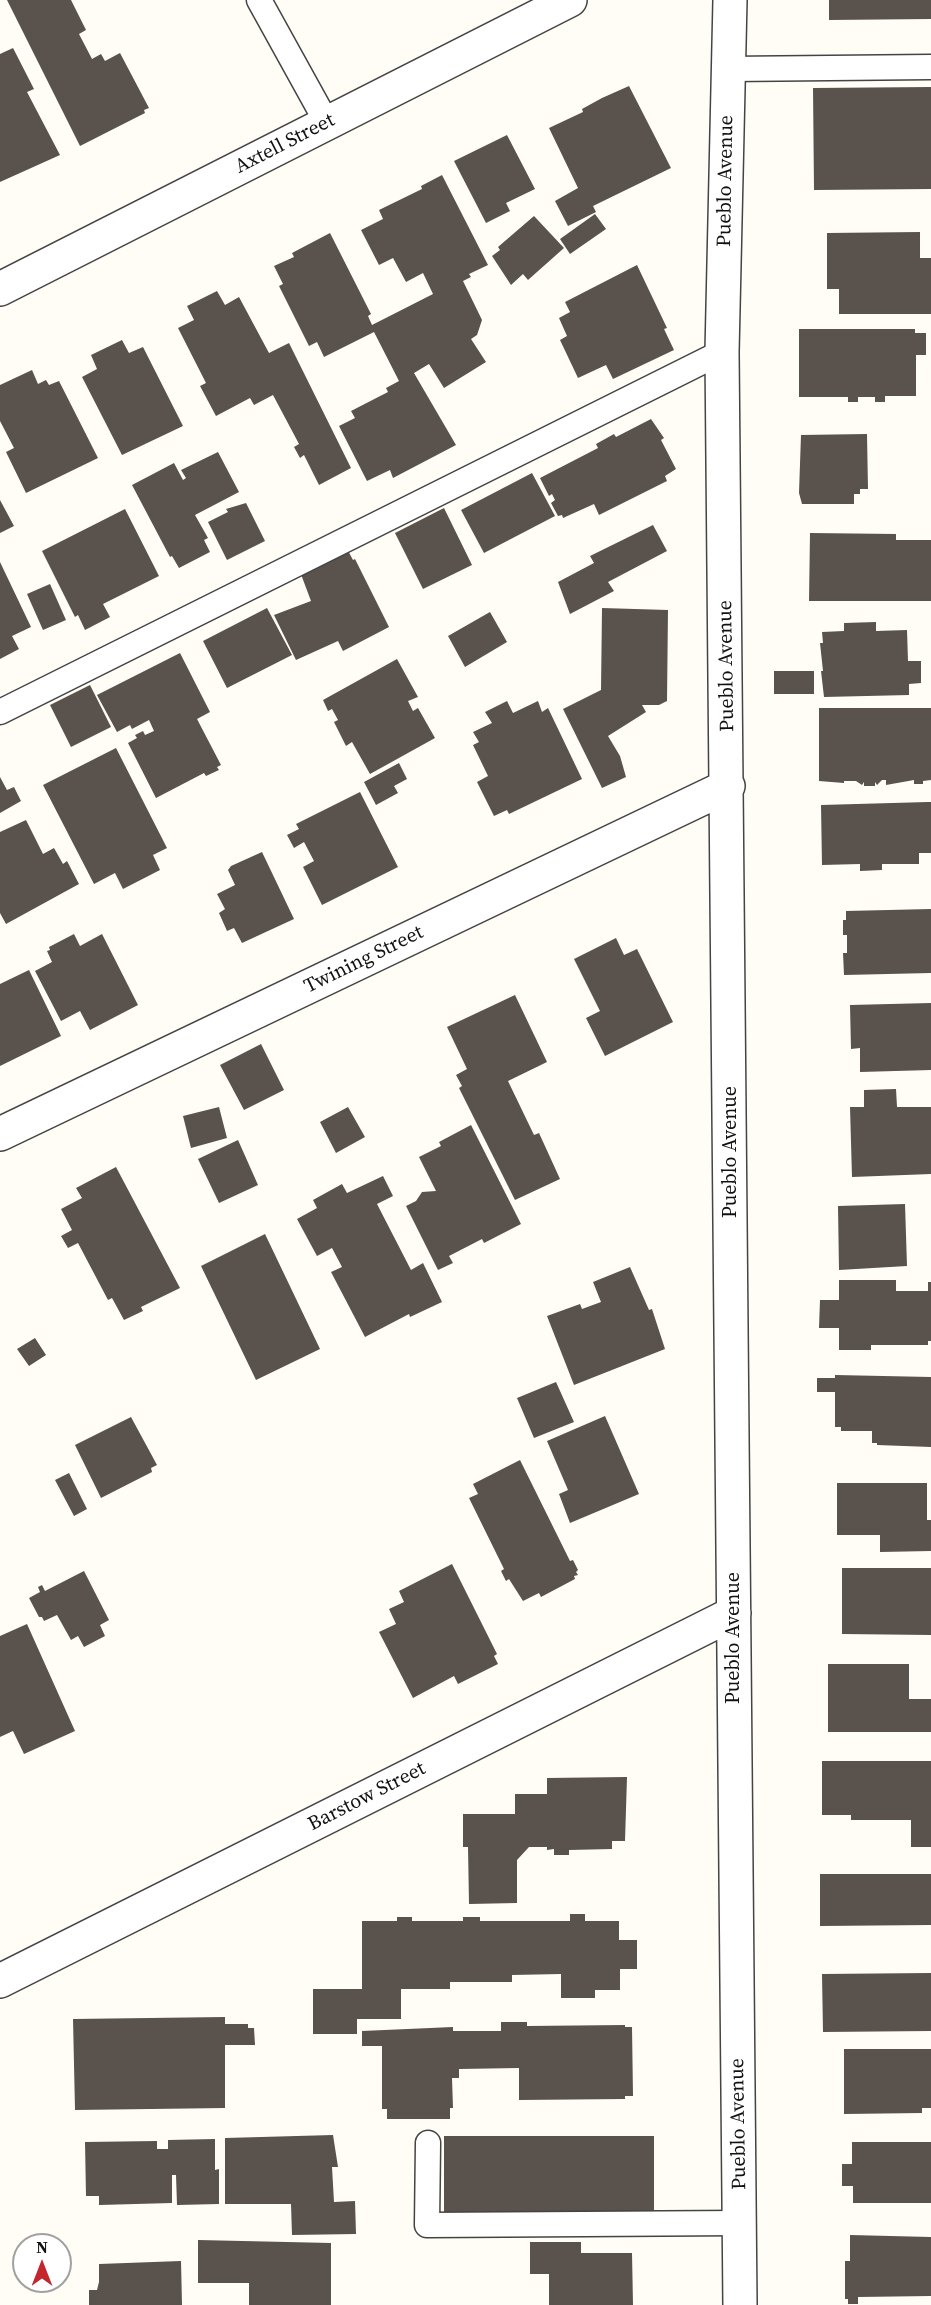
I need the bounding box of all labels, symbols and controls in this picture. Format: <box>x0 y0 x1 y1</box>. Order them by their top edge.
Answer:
street label: Axtell Street <box>231 109 339 179</box>
street label: Pueblo Avenue <box>713 115 739 247</box>
street label: Pueblo Avenue <box>714 600 740 732</box>
street label: Twining Street <box>301 921 427 999</box>
street label: Pueblo Avenue <box>719 1086 743 1218</box>
street label: Pueblo Avenue <box>722 1572 746 1704</box>
street label: Barstow Street <box>304 1757 430 1837</box>
street label: Pueblo Avenue <box>726 2058 752 2190</box>
north arrow <box>12 2233 72 2293</box>
text: N <box>36 2236 48 2258</box>

